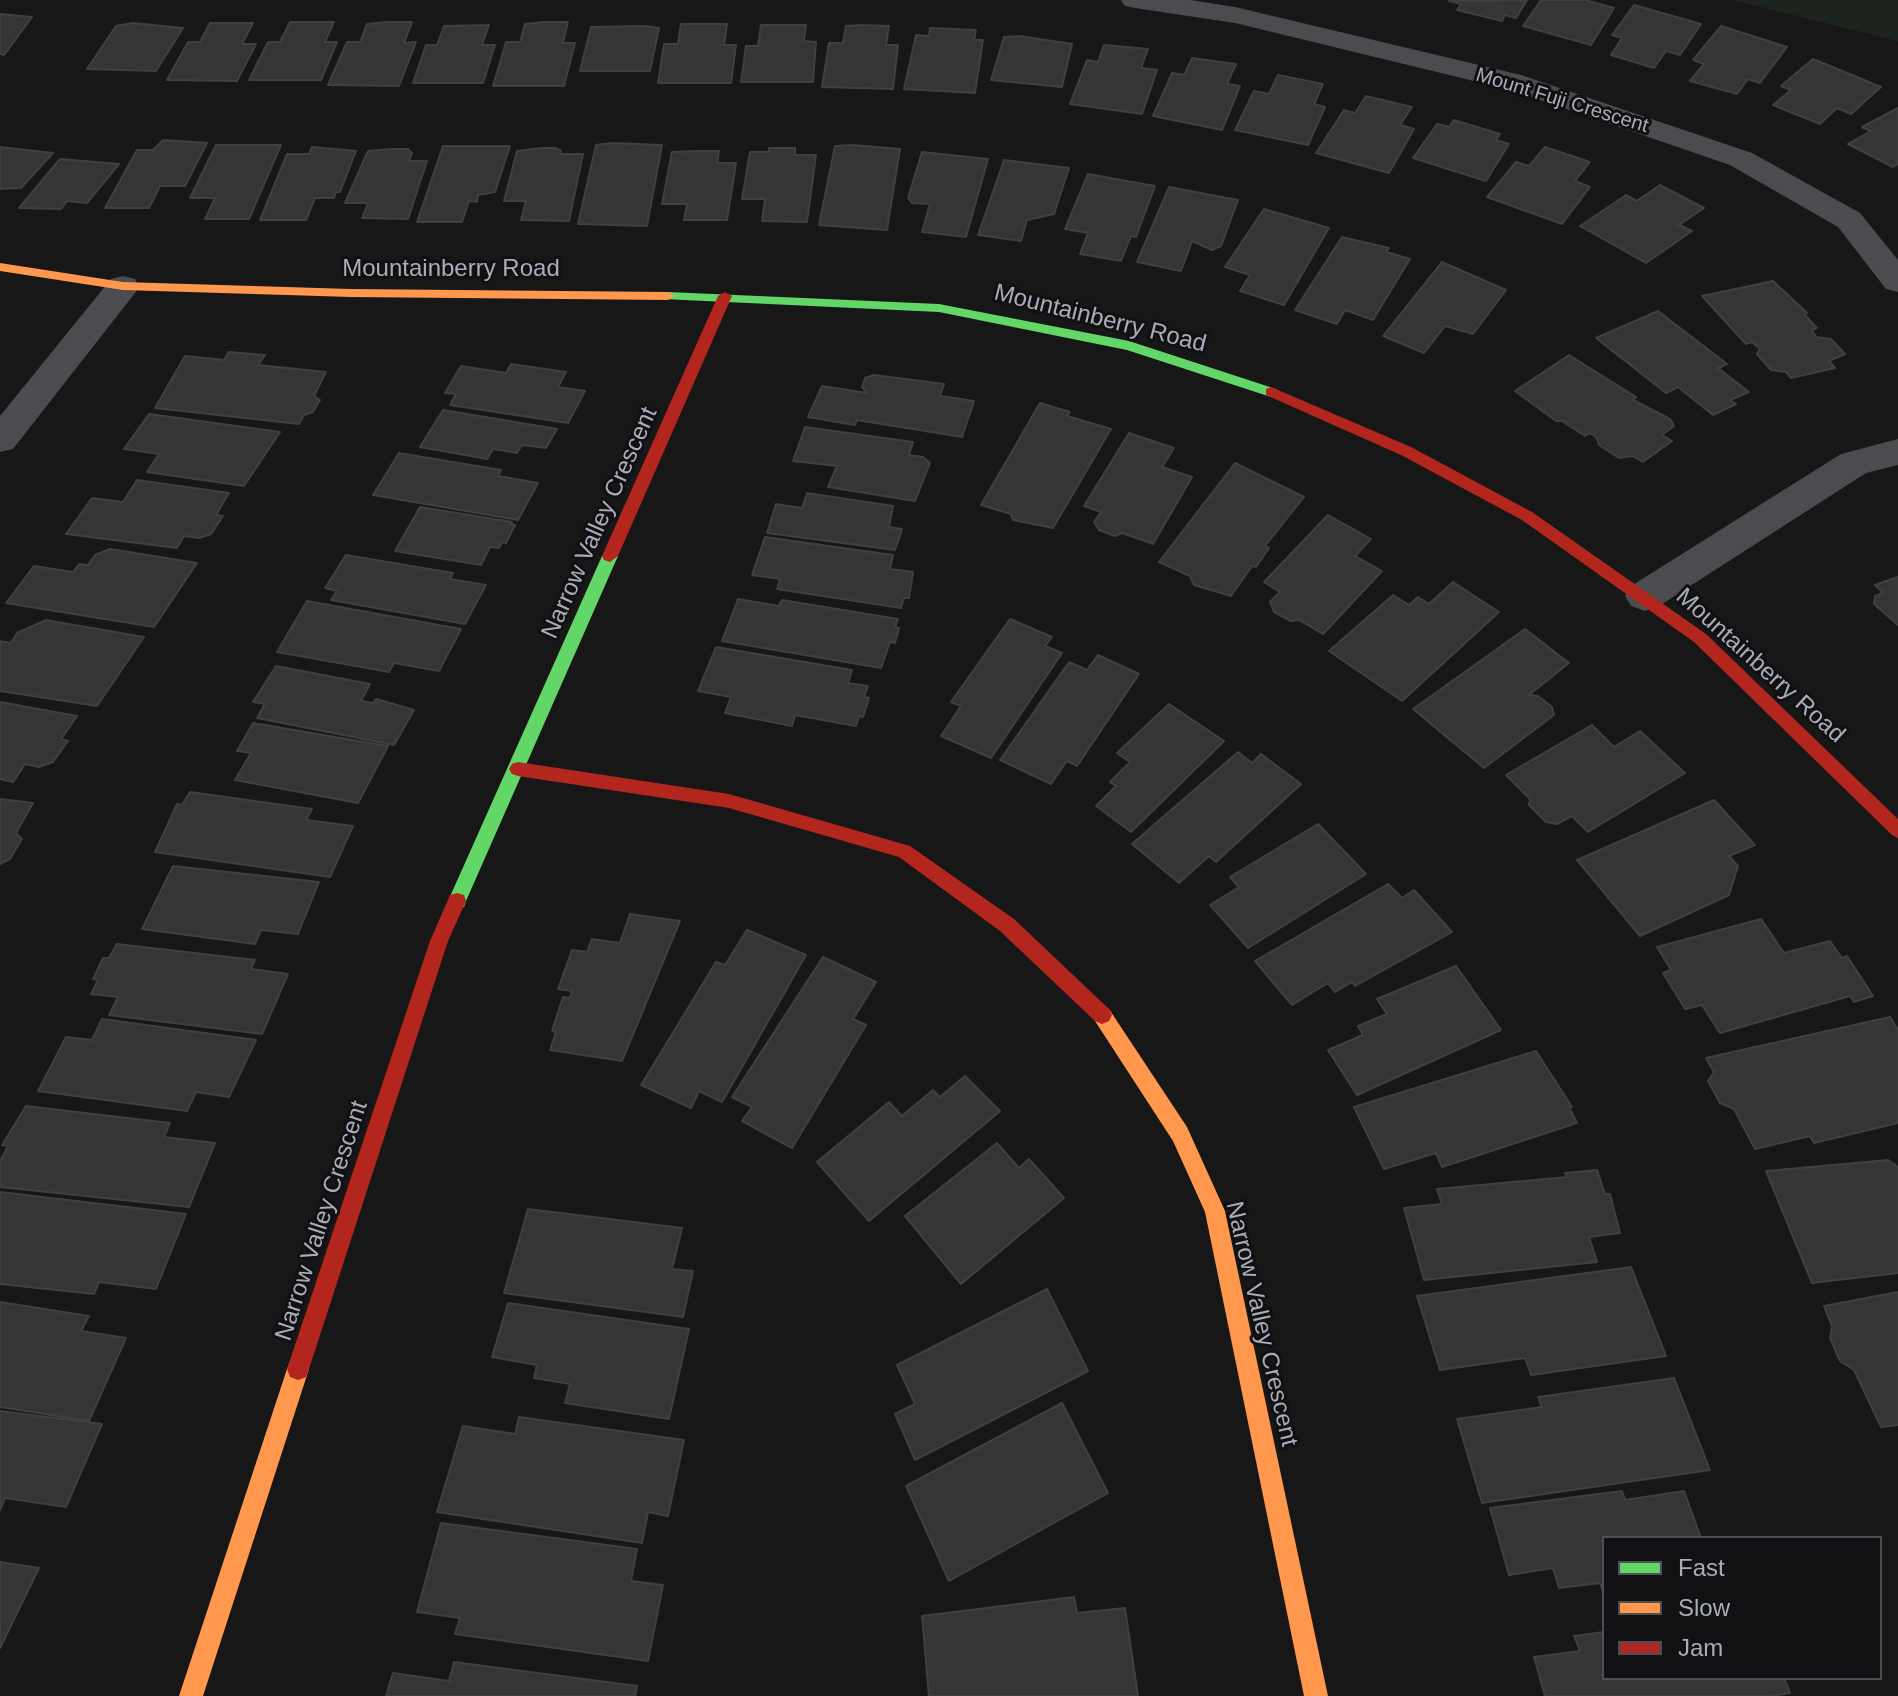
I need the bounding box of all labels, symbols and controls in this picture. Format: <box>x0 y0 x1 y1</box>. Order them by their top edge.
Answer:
street label: Mount Fuji Crescent <box>1473 63 1651 139</box>
street label: Mountainberry Road <box>342 255 560 283</box>
street label: Mountainberry Road <box>991 279 1209 359</box>
street label: Narrow Valley Crescent <box>536 403 664 643</box>
street label: Mountainberry Road <box>1670 583 1850 749</box>
street label: Narrow Valley Crescent <box>270 1098 374 1344</box>
street label: Narrow Valley Crescent <box>1219 1199 1303 1449</box>
legend <box>1602 1536 1882 1680</box>
text: Fast <box>1678 1554 1725 1581</box>
text: Slow <box>1678 1594 1730 1621</box>
text: Jam <box>1678 1634 1723 1661</box>

